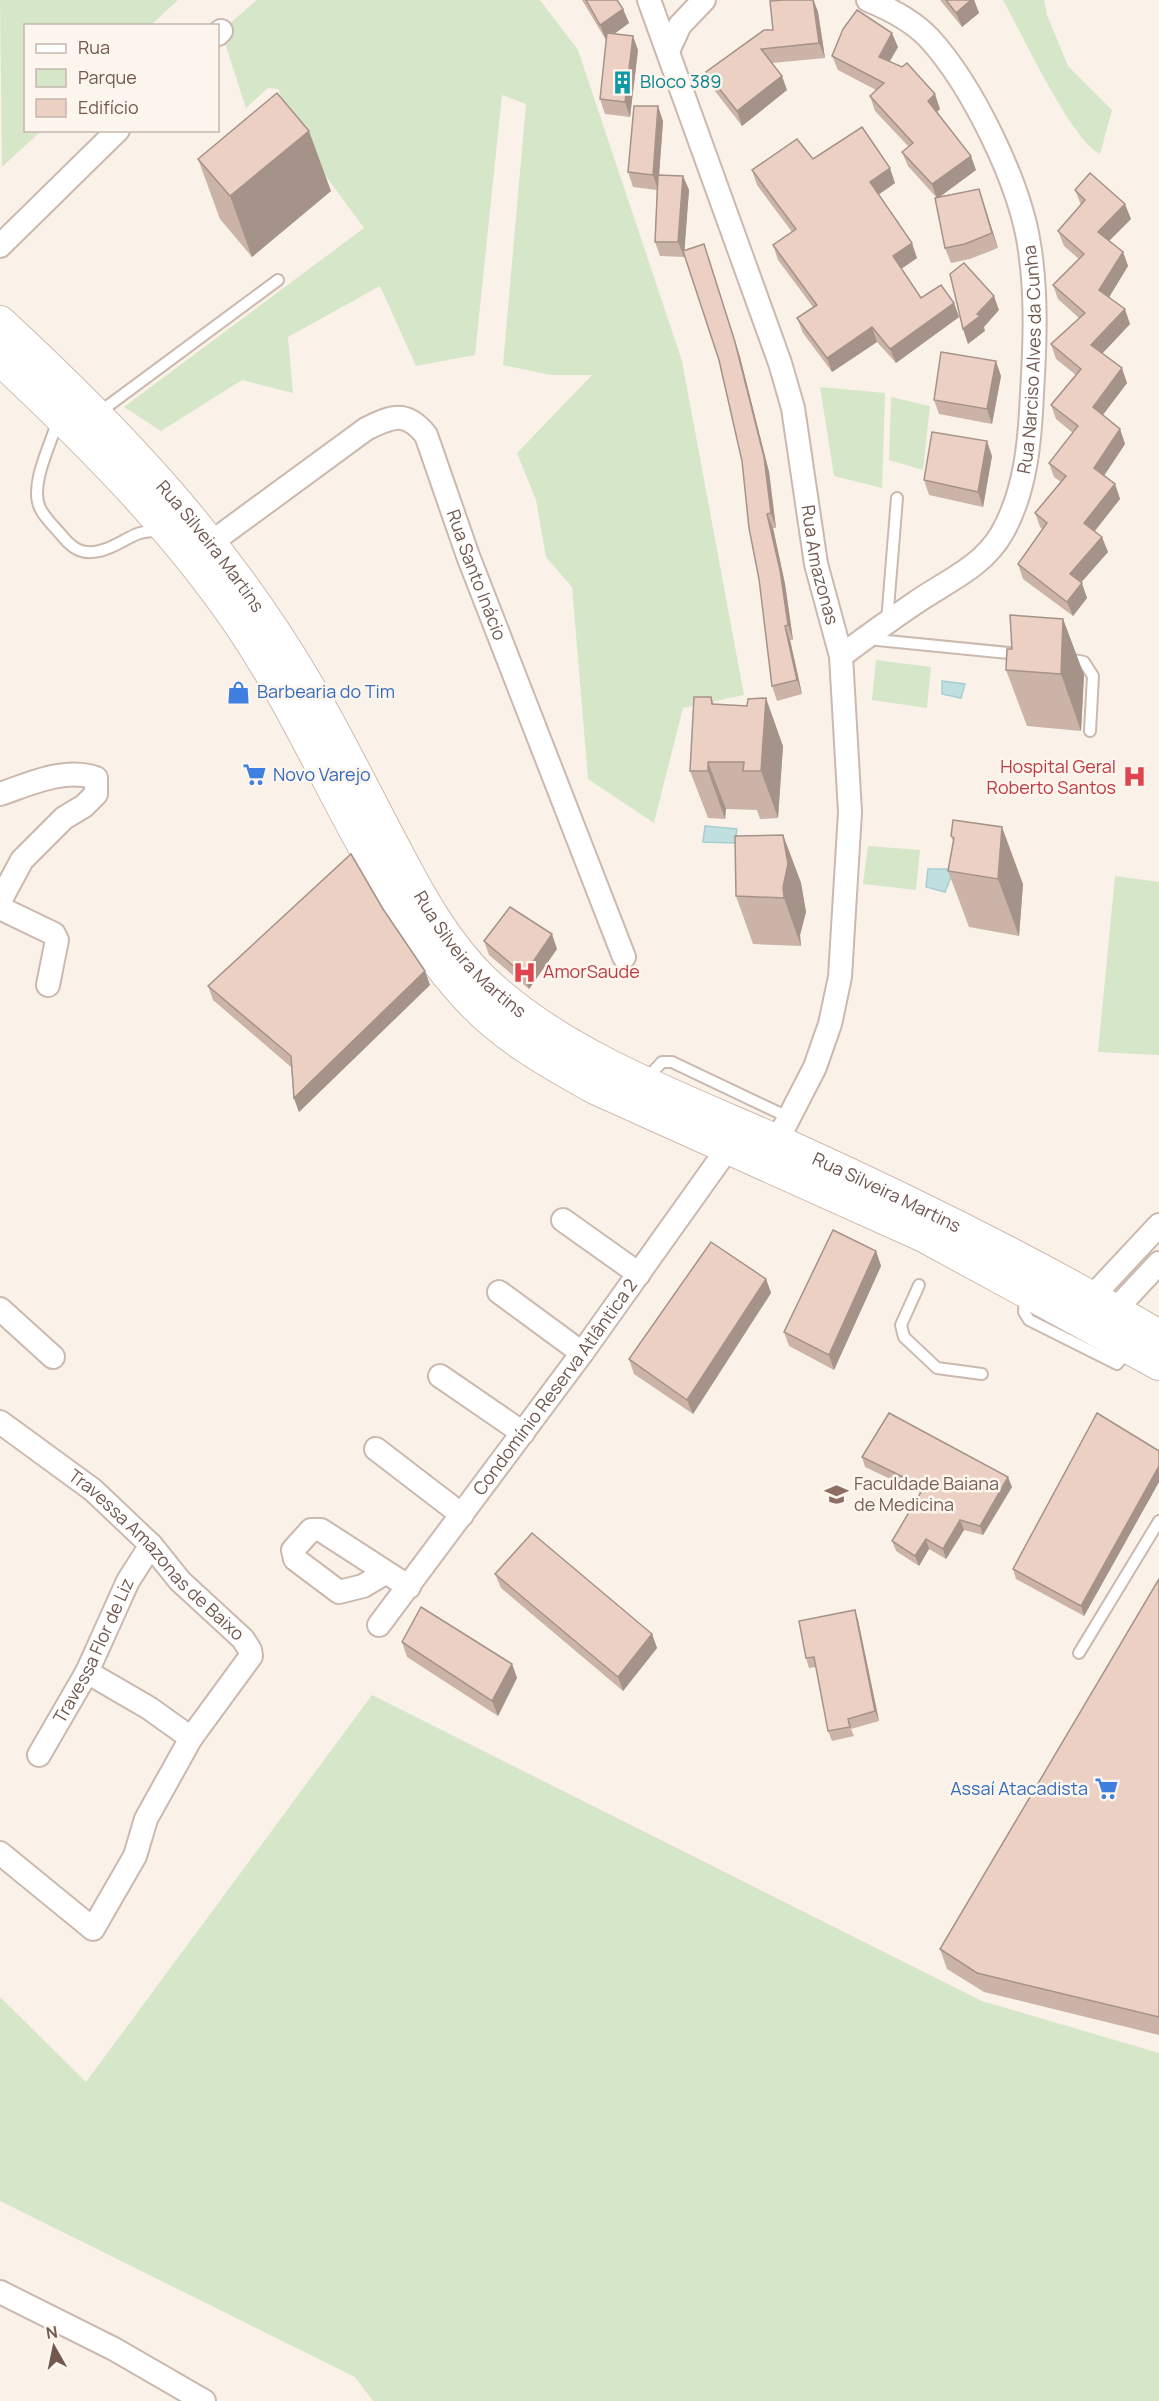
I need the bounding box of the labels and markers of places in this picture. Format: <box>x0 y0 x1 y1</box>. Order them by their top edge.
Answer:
building icon: Bloco 389 <box>609 69 635 95</box>
place label: Bloco 389 <box>640 69 721 93</box>
shop icon: Barbearia do Tim <box>226 679 252 705</box>
place label: Barbearia do Tim <box>257 679 395 703</box>
place label: Hospital Geral Roberto Santos <box>987 754 1116 799</box>
supermarket icon: Novo Varejo <box>242 762 268 788</box>
place label: Novo Varejo <box>273 762 371 786</box>
hospital icon: Hospital Geral Roberto Santos <box>1121 764 1147 790</box>
hospital icon: AmorSaude <box>512 959 538 985</box>
place label: AmorSaude <box>543 959 640 983</box>
place label: Faculdade Baiana de Medicina <box>854 1471 999 1516</box>
school or university icon: Faculdade Baiana de Medicina <box>823 1481 849 1507</box>
place label: Assaí Atacadista <box>950 1776 1088 1800</box>
supermarket icon: Assaí Atacadista <box>1093 1776 1119 1802</box>

